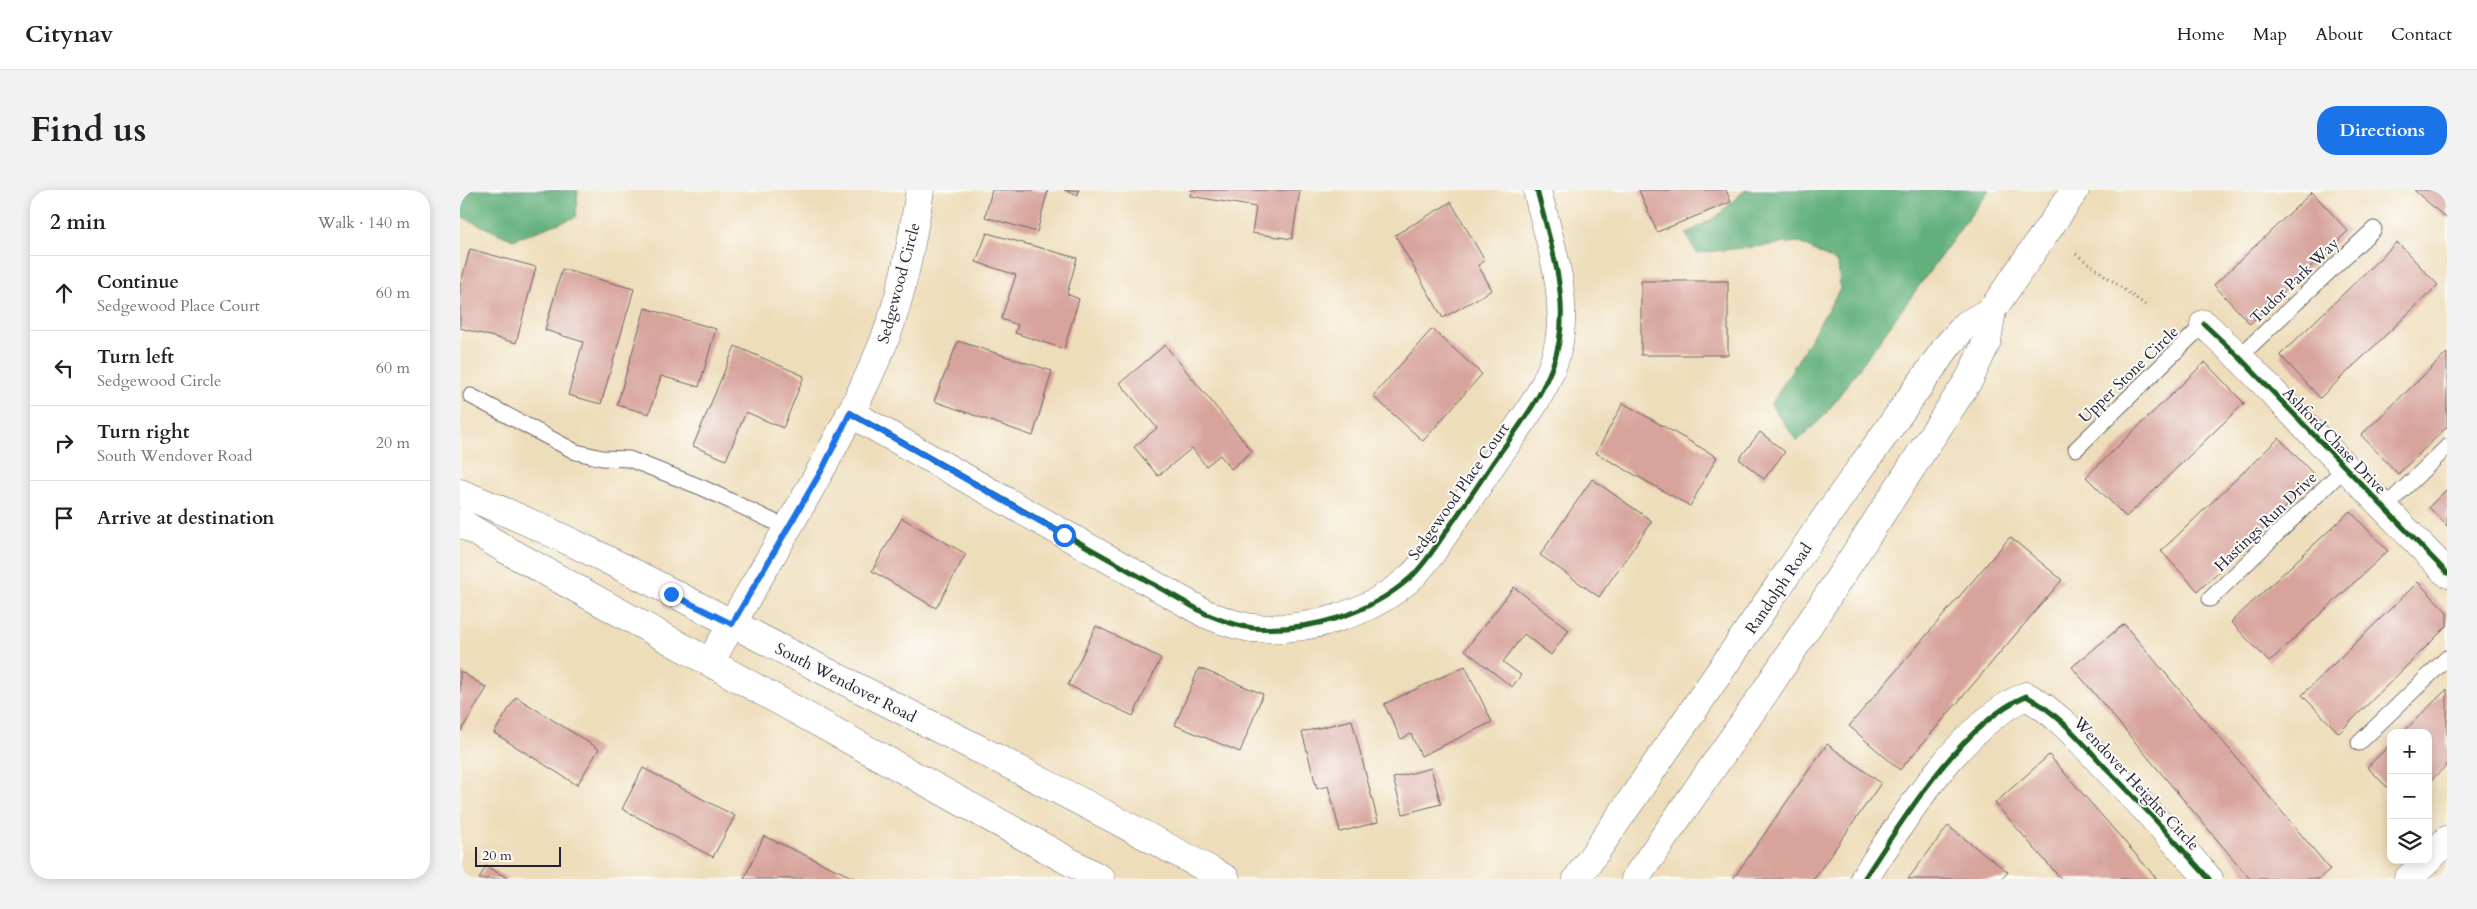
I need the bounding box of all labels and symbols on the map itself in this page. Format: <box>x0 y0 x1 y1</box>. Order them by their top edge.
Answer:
street label: Sedgewood Circle <box>872 220 926 346</box>
street label: Tudor Park Way <box>2245 232 2344 329</box>
street label: Upper Stone Circle <box>2074 321 2183 428</box>
street label: Ashford Chase Drive <box>2277 382 2391 499</box>
street label: Sedgewood Place Court <box>1403 419 1515 565</box>
street label: Hastings Run Drive <box>2210 467 2322 576</box>
route start <box>1053 524 1076 547</box>
street label: Randolph Road <box>1740 538 1818 638</box>
route end <box>660 583 683 606</box>
street label: South Wendover Road <box>771 638 920 728</box>
street label: Wendover Heights Circle <box>2068 711 2204 855</box>
scale bar <box>475 844 561 867</box>

